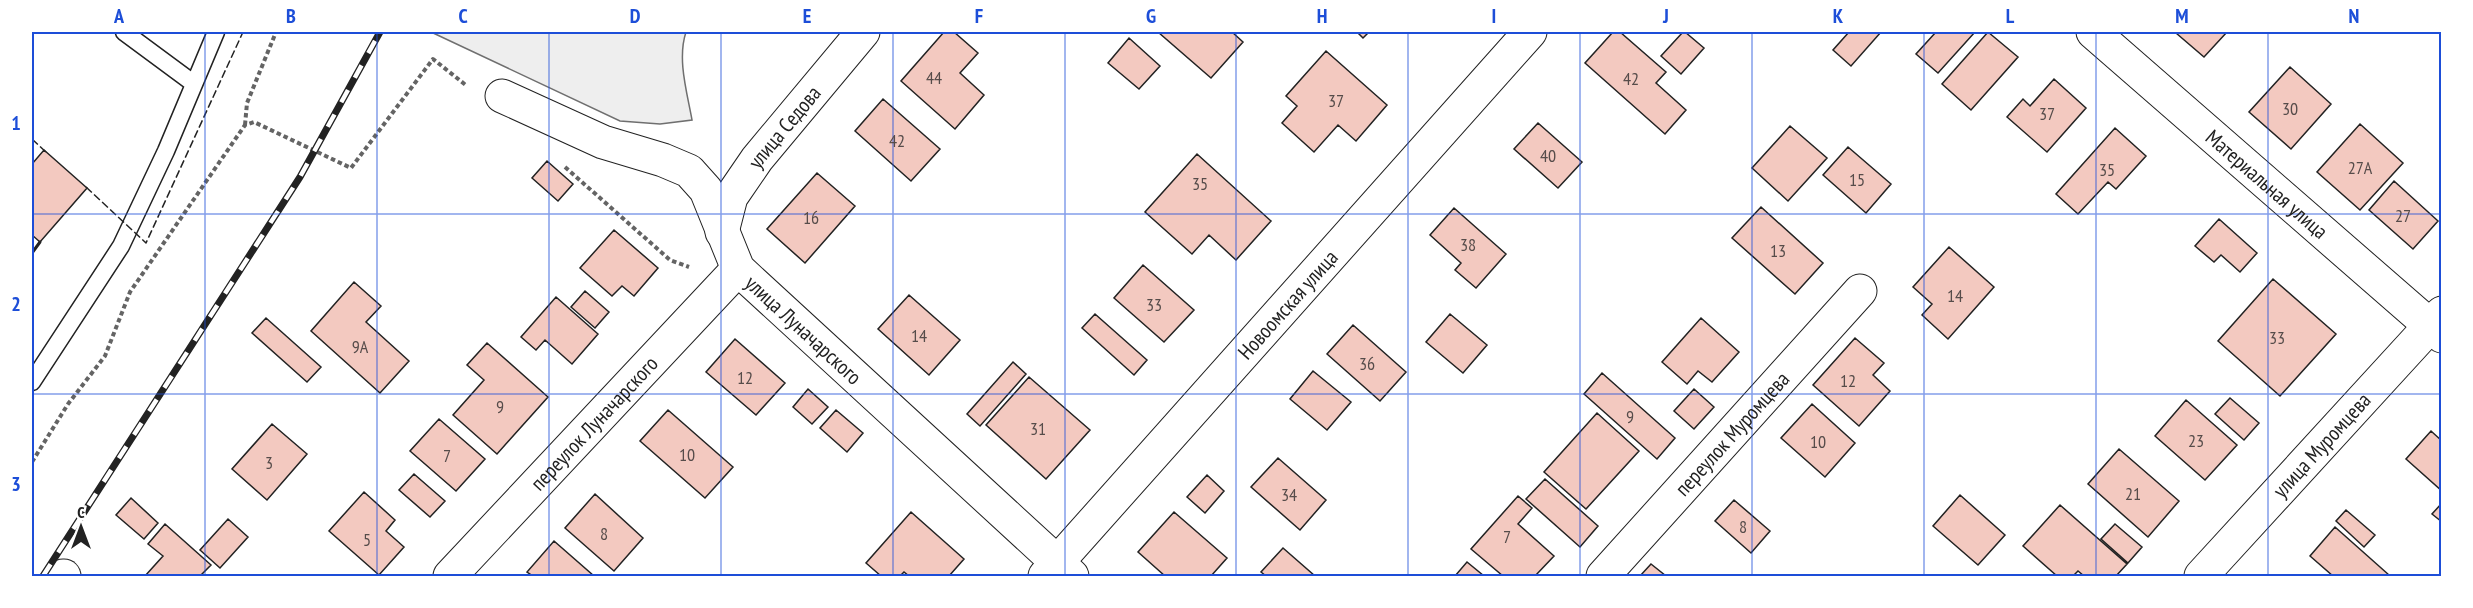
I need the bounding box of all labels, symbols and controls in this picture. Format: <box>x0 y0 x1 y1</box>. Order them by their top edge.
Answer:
text: A <box>113 3 125 29</box>
text: B <box>286 3 296 29</box>
text: C <box>458 3 468 29</box>
text: D <box>630 3 641 29</box>
text: E <box>803 3 811 29</box>
text: F <box>975 3 983 29</box>
text: G <box>1146 3 1156 29</box>
text: H <box>1317 3 1327 29</box>
text: I <box>1492 3 1496 29</box>
text: J <box>1662 3 1669 29</box>
text: K <box>1833 3 1844 29</box>
text: L <box>2006 3 2015 29</box>
text: M <box>2175 3 2189 29</box>
text: N <box>2349 3 2359 29</box>
house number: 44 <box>926 66 942 89</box>
house number: 42 <box>1623 67 1639 90</box>
street label: улица Седова <box>741 80 826 173</box>
house number: 37 <box>1328 89 1344 112</box>
house number: 30 <box>2282 97 2298 120</box>
house number: 37 <box>2039 102 2055 125</box>
text: 1 <box>11 110 21 136</box>
street label: Материальная улица <box>2200 123 2334 244</box>
house number: 42 <box>889 129 905 152</box>
house number: 40 <box>1540 144 1556 167</box>
house number: 27А <box>2348 156 2373 179</box>
house number: 35 <box>2099 158 2115 181</box>
house number: 15 <box>1849 168 1865 191</box>
house number: 35 <box>1192 172 1208 195</box>
house number: 27 <box>2395 204 2411 227</box>
house number: 16 <box>803 206 819 229</box>
house number: 38 <box>1460 233 1476 256</box>
house number: 13 <box>1770 239 1786 262</box>
street label: Новоомская улица <box>1231 244 1343 365</box>
street label: улица Луначарского <box>740 269 868 390</box>
house number: 14 <box>1947 284 1963 307</box>
text: 2 <box>11 291 21 317</box>
house number: 33 <box>1146 293 1162 316</box>
house number: 14 <box>911 324 927 347</box>
house number: 33 <box>2269 326 2285 349</box>
house number: 9А <box>352 335 369 358</box>
street label: переулок Луначарского <box>524 350 663 496</box>
house number: 36 <box>1359 352 1375 375</box>
house number: 12 <box>737 366 753 389</box>
street label: переулок Муромцева <box>1668 366 1795 501</box>
house number: 12 <box>1840 369 1856 392</box>
street label: улица Муромцева <box>2266 387 2376 503</box>
house number: 9 <box>496 395 504 418</box>
house number: 9 <box>1626 405 1634 428</box>
house number: 31 <box>1030 417 1046 440</box>
house number: 23 <box>2188 429 2204 452</box>
house number: 10 <box>1810 430 1826 453</box>
house number: 10 <box>679 443 695 466</box>
house number: 7 <box>443 444 451 467</box>
house number: 3 <box>265 451 273 474</box>
text: 3 <box>11 471 21 497</box>
house number: 21 <box>2125 482 2141 505</box>
house number: 34 <box>1281 483 1297 506</box>
north arrow <box>51 497 111 557</box>
text: С <box>77 502 85 522</box>
house number: 8 <box>1739 515 1747 538</box>
house number: 8 <box>600 522 608 545</box>
house number: 7 <box>1503 525 1511 548</box>
house number: 5 <box>363 528 371 551</box>

